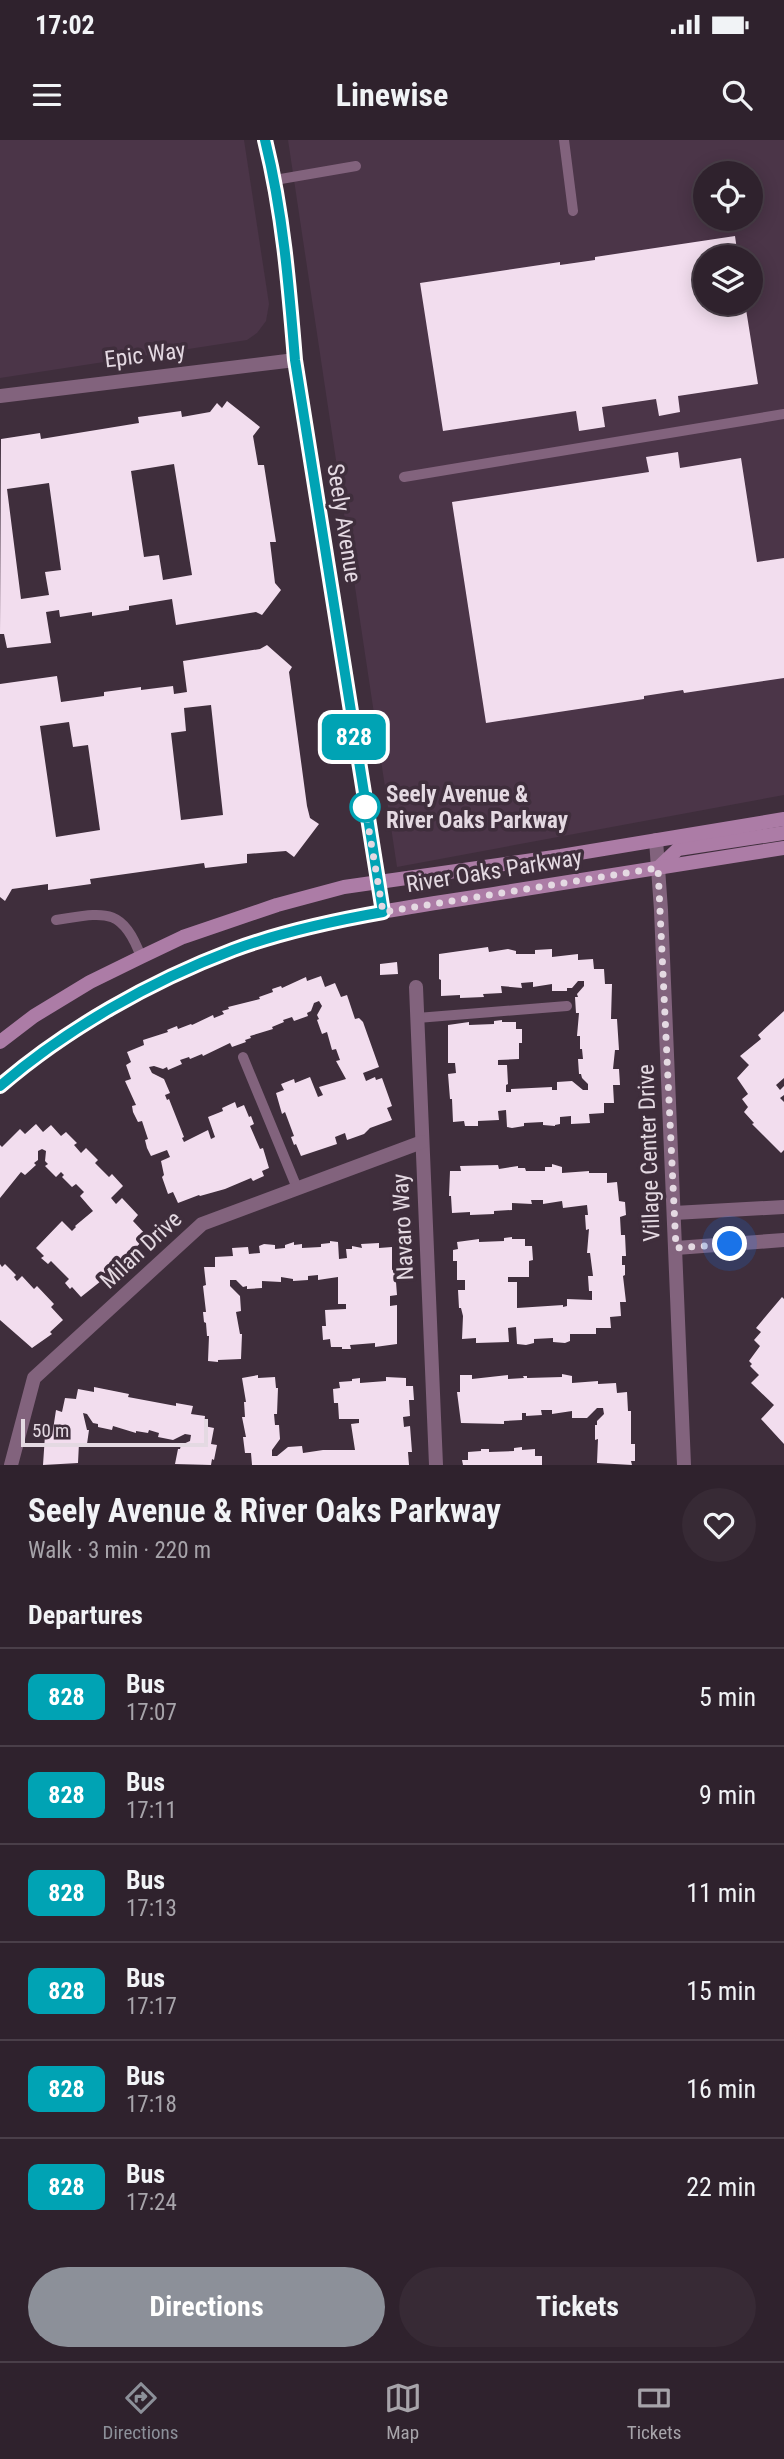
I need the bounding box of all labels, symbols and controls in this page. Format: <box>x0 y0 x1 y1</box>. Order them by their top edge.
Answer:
text: 17:02 <box>35 10 95 40</box>
icon: menu <box>28 76 66 114</box>
text: Linewise <box>336 76 448 114</box>
icon: search <box>718 76 756 114</box>
map controls <box>693 161 763 315</box>
button: locate <box>693 161 763 231</box>
button: layers <box>693 245 763 315</box>
street label: Epic Way <box>103 337 188 373</box>
street label: Seely Avenue <box>321 462 367 584</box>
line badge: 828 <box>314 714 394 760</box>
text: 828 <box>336 723 372 751</box>
place label: Seely Avenue & River Oaks Parkway <box>386 781 569 834</box>
marker: Seely Avenue & River Oaks Parkway <box>350 792 380 822</box>
street label: River Oaks Parkway <box>404 844 584 898</box>
street label: Village Center Drive <box>632 1064 666 1242</box>
street label: Navaro Way <box>387 1172 419 1281</box>
street label: Milan Drive <box>95 1206 187 1294</box>
your location <box>712 1226 747 1261</box>
scale bar <box>21 1416 208 1448</box>
text: 50 m <box>32 1419 69 1442</box>
button: heart <box>682 1488 756 1562</box>
text: Seely Avenue & River Oaks Parkway <box>28 1491 501 1530</box>
text: Walk · 3 min · 220 m <box>28 1537 211 1564</box>
text: Departures <box>28 1600 143 1630</box>
text: Bus <box>126 1669 165 1699</box>
text: 5 min <box>699 1682 756 1712</box>
text: 828 <box>48 1683 85 1711</box>
text: 17:07 <box>126 1699 177 1726</box>
text: Bus <box>126 1767 165 1797</box>
text: 9 min <box>699 1780 756 1810</box>
text: 828 <box>48 1781 85 1809</box>
text: 17:11 <box>126 1797 177 1824</box>
text: Bus <box>126 1865 165 1895</box>
text: 11 min <box>686 1878 756 1908</box>
text: 828 <box>48 1879 85 1907</box>
text: 17:13 <box>126 1895 177 1922</box>
text: Bus <box>126 1963 165 1993</box>
text: 15 min <box>686 1976 756 2006</box>
text: 828 <box>48 1977 85 2005</box>
text: 17:17 <box>126 1993 177 2020</box>
text: Bus <box>126 2061 165 2091</box>
text: 16 min <box>686 2074 756 2104</box>
text: 828 <box>48 2075 85 2103</box>
text: 17:18 <box>126 2091 177 2118</box>
text: Bus <box>126 2159 165 2189</box>
text: 22 min <box>686 2172 756 2202</box>
text: 828 <box>48 2173 85 2201</box>
text: 17:24 <box>126 2189 177 2216</box>
button: Directions <box>28 2267 385 2347</box>
button: Tickets <box>399 2267 756 2347</box>
tab: Directions <box>103 2379 178 2444</box>
tab: Map <box>384 2379 422 2444</box>
tab: Tickets <box>627 2379 681 2444</box>

